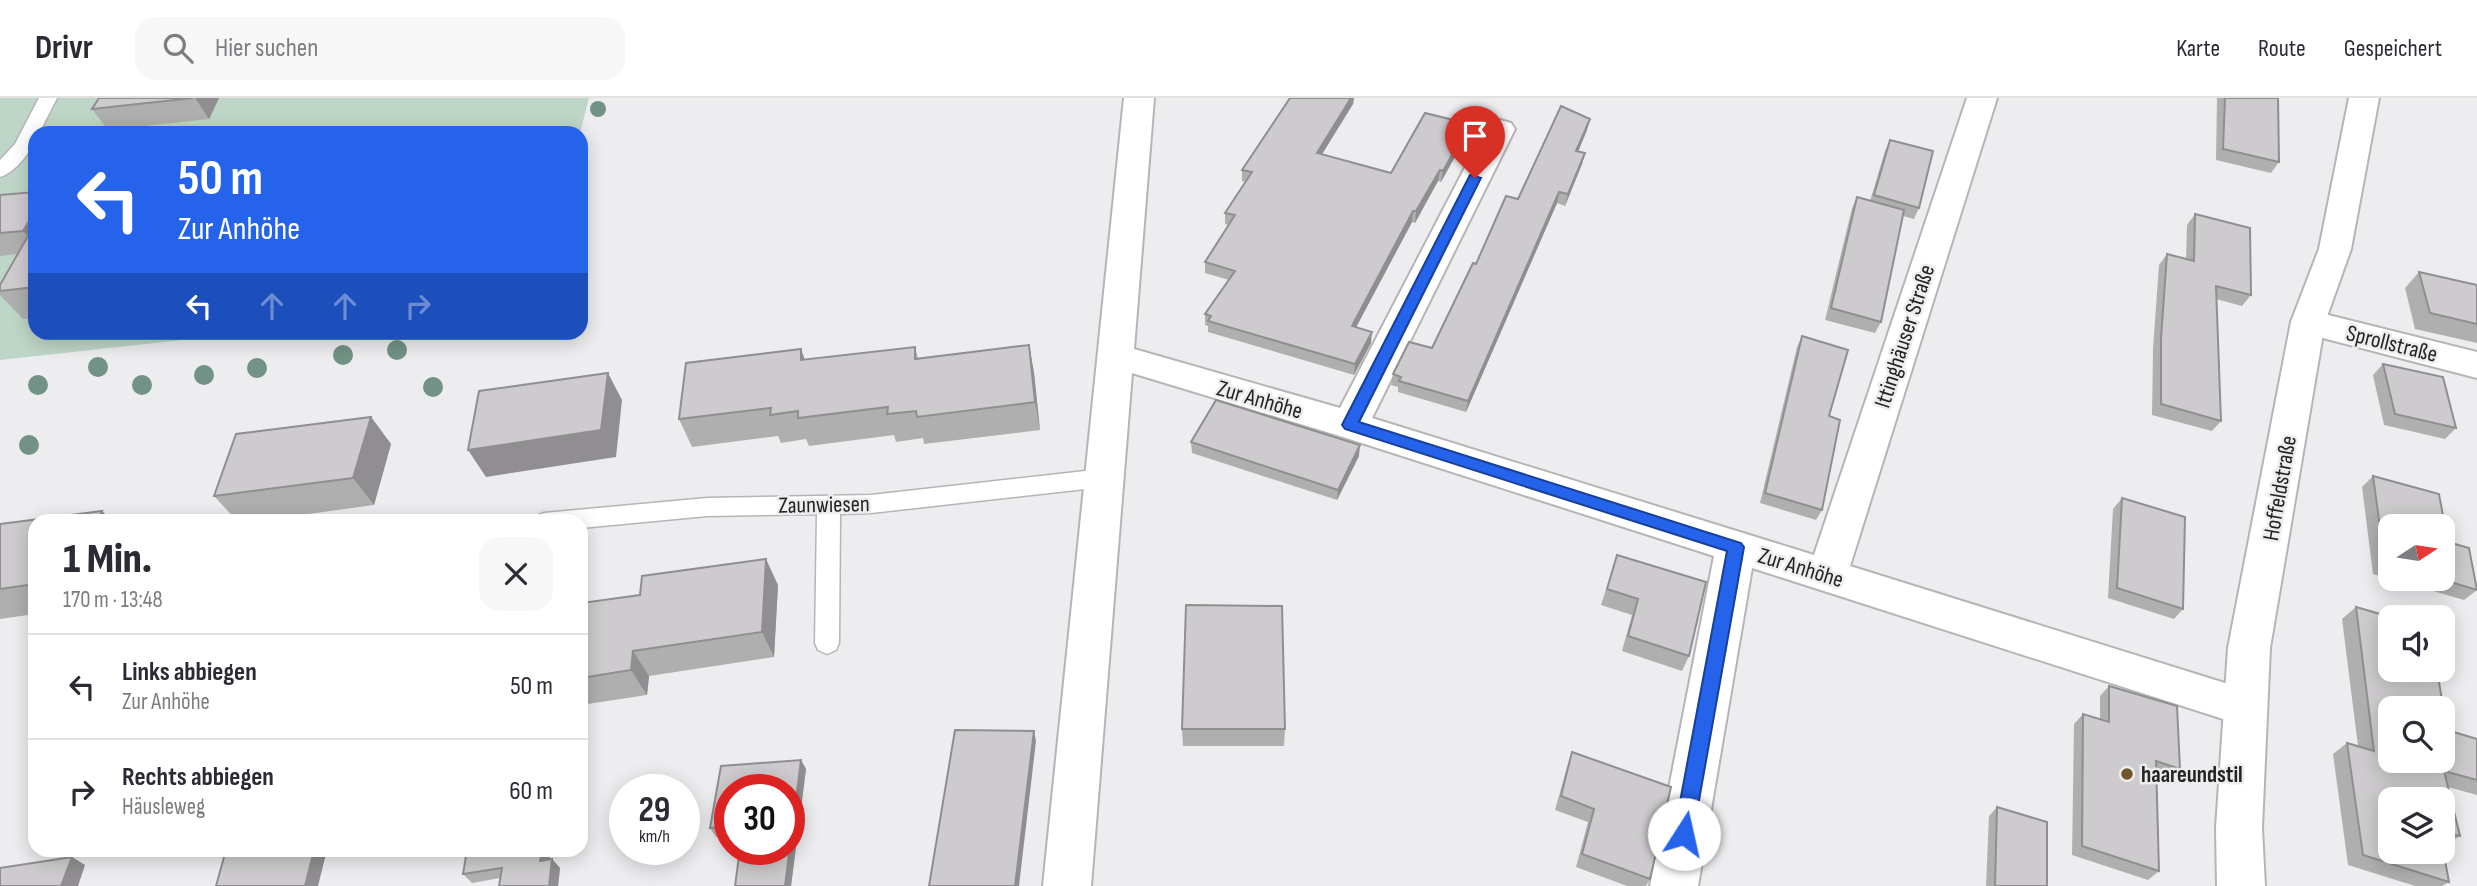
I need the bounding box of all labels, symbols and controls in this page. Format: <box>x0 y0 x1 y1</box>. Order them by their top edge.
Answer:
search box <box>135 17 625 80</box>
text: Drivr <box>35 28 93 68</box>
icon: search <box>159 29 197 67</box>
text: Hier suchen <box>215 33 318 64</box>
text: Karte <box>2176 34 2220 63</box>
text: Route <box>2258 34 2306 63</box>
text: Gespeichert <box>2344 34 2442 63</box>
pin <box>1445 106 1505 178</box>
icon: arrive <box>1456 117 1494 155</box>
text: 50 m <box>178 150 263 209</box>
icon: left <box>63 154 154 245</box>
text: Zur Anhöhe <box>178 210 300 249</box>
street label: Ittinghäuser Straße <box>1869 261 1941 411</box>
icon: left <box>180 287 218 325</box>
icon: ahead <box>253 287 291 325</box>
icon: ahead <box>326 287 364 325</box>
icon: right <box>399 287 437 325</box>
street label: Sprollstraße <box>2343 319 2440 369</box>
street label: Zur Anhöhe <box>1214 374 1306 426</box>
street label: Hoffeldstraße <box>2257 433 2303 543</box>
street label: Zaunwiesen <box>778 490 870 520</box>
north arrow <box>2378 514 2455 592</box>
map controls <box>2378 514 2455 864</box>
text: 1 Min. <box>63 534 152 585</box>
button: close <box>479 537 553 611</box>
street label: Zur Anhöhe <box>1755 542 1847 594</box>
text: 170 m · 13:48 <box>63 586 163 614</box>
button: sound <box>2378 605 2455 682</box>
text: Links abbiegen <box>122 657 257 688</box>
icon: left <box>63 668 101 706</box>
text: 50 m <box>510 671 553 702</box>
text: Zur Anhöhe <box>122 688 210 716</box>
button: search <box>2378 696 2455 773</box>
place label: haareundstil <box>2141 761 2243 789</box>
text: Rechts abbiegen <box>122 762 274 793</box>
marker: haareundstil <box>2119 766 2135 782</box>
icon: right <box>63 773 101 811</box>
speed limit sign: 30 <box>714 774 805 865</box>
text: 60 m <box>509 776 553 807</box>
button: layers <box>2378 787 2455 864</box>
text: 29 <box>639 789 670 832</box>
text: Häusleweg <box>122 793 205 821</box>
position arrow <box>1647 797 1721 871</box>
text: km/h <box>639 826 670 847</box>

